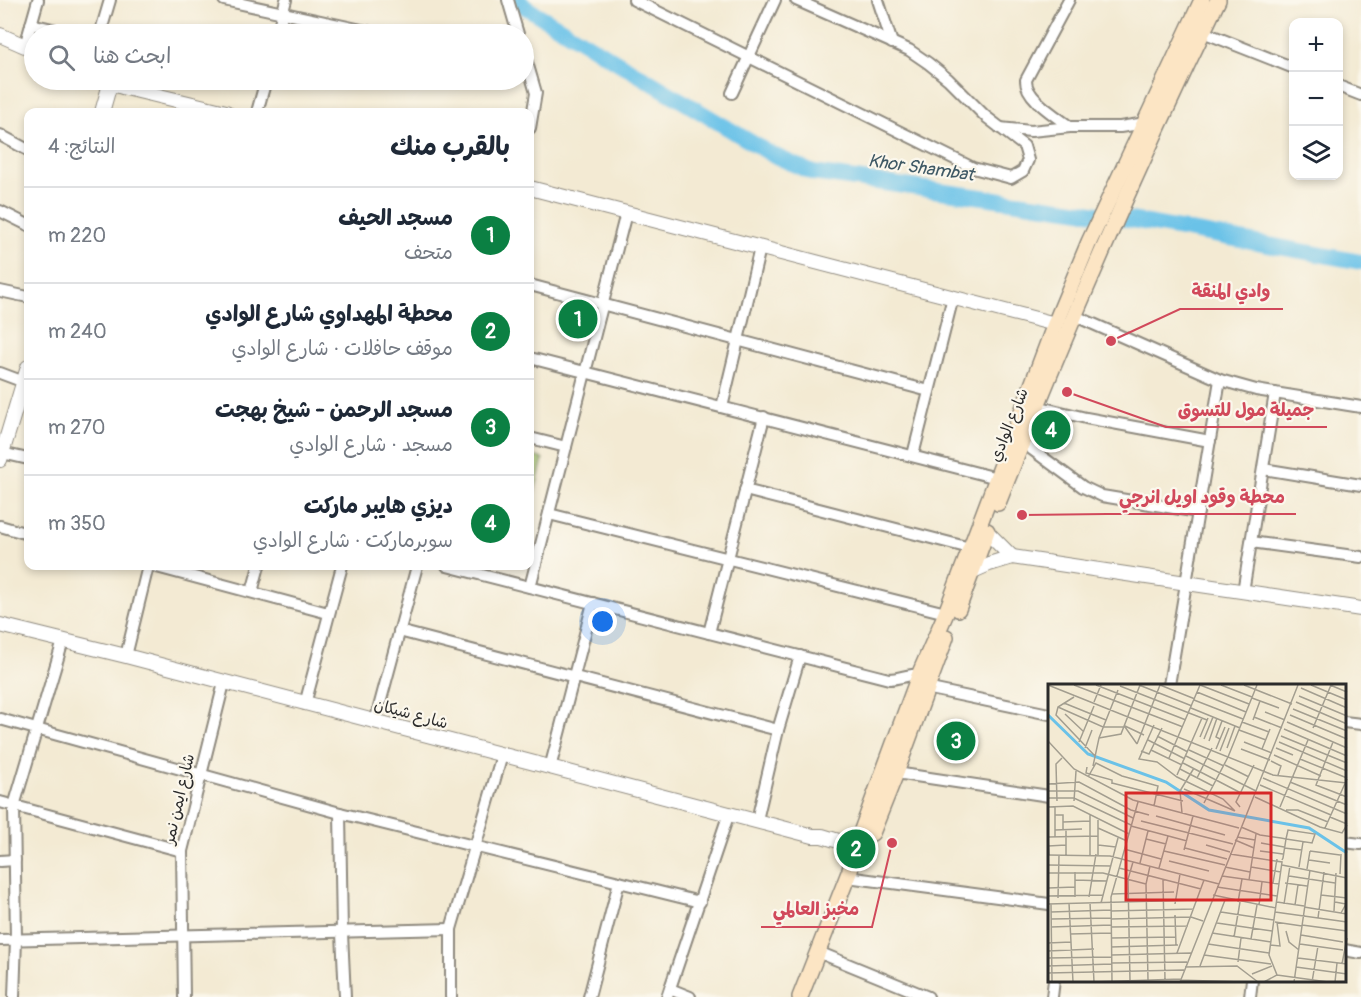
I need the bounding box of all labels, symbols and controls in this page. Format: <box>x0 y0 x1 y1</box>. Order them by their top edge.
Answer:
map controls <box>1289 18 1343 180</box>
button: + <box>1289 18 1343 72</box>
search box <box>24 24 534 90</box>
icon: search <box>45 41 78 74</box>
text: ابحث هنا <box>93 42 171 70</box>
button: − <box>1289 72 1343 126</box>
button: layers <box>1289 126 1343 180</box>
text: بالقرب منك <box>390 131 510 163</box>
text: النتائج: 4 <box>48 134 115 159</box>
water label: Khor Shambat <box>867 149 977 187</box>
text: مسجد الحيف <box>338 204 453 232</box>
text: 220 m <box>48 223 106 248</box>
text: 1 <box>487 223 494 248</box>
text: متحف <box>404 240 453 265</box>
callout: وادي المنقة <box>1180 273 1283 309</box>
text: وادي المنقة <box>1192 280 1270 305</box>
pin: 1 <box>558 296 598 342</box>
text: محطة المهداوي شارع الوادي <box>205 300 453 328</box>
text: 240 m <box>48 319 107 344</box>
text: 2 <box>485 319 496 344</box>
text: موقف حافلات · شارع الوادي <box>231 336 453 361</box>
street label: شارع الوادي <box>985 385 1034 465</box>
callout: جميلة مول للتسوق <box>1166 391 1327 427</box>
text: مسجد الرحمن - شيخ بهجت <box>215 396 453 424</box>
text: جميلة مول للتسوق <box>1178 399 1314 422</box>
pin: 4 <box>1032 408 1070 452</box>
text: 270 m <box>48 415 106 440</box>
text: 3 <box>485 415 496 440</box>
text: مسجد · شارع الوادي <box>289 432 453 457</box>
callout: محطة وقود اويل انرجي <box>1107 478 1296 514</box>
text: محطة وقود اويل انرجي <box>1119 486 1285 513</box>
text: ديزي هايبر ماركت <box>304 492 453 520</box>
text: 350 m <box>48 511 106 536</box>
text: 4 <box>485 511 496 536</box>
text: سوبرماركت · شارع الوادي <box>253 528 453 553</box>
your location <box>588 607 617 636</box>
inset map <box>1048 684 1346 982</box>
street label: شارع شيكان <box>372 695 450 734</box>
pin: 3 <box>936 718 976 764</box>
street label: شارع ايمن نمر <box>158 752 200 848</box>
pin: 2 <box>836 826 876 872</box>
callout: مخبز العالمي <box>761 891 872 927</box>
text: مخبز العالمي <box>773 898 859 925</box>

